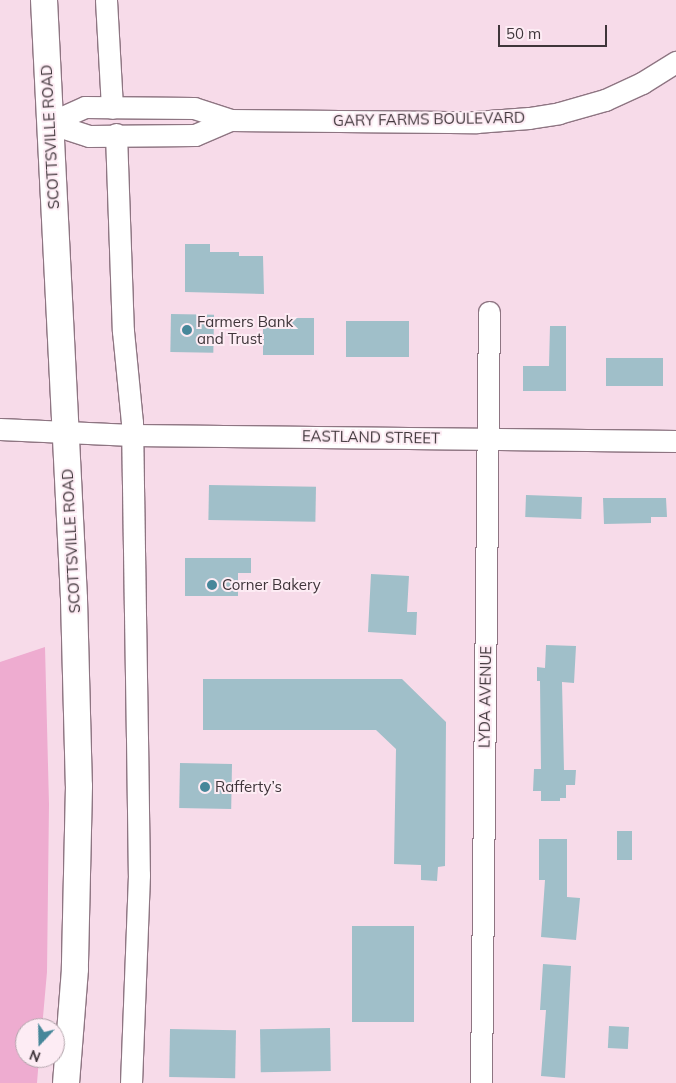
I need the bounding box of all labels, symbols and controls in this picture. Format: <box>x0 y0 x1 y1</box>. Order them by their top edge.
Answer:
scale bar <box>501 15 610 47</box>
text: 50 m <box>506 24 541 43</box>
street label: SCOTTSVILLE ROAD <box>37 64 63 210</box>
street label: GARY FARMS BOULEVARD <box>333 108 525 130</box>
place label: Farmers Bank and Trust <box>197 312 293 347</box>
marker: Farmers Bank and Trust <box>181 324 193 336</box>
street label: EASTLAND STREET <box>302 427 440 447</box>
street label: SCOTTSVILLE ROAD <box>58 468 84 614</box>
place label: Corner Bakery <box>222 576 321 594</box>
marker: Corner Bakery <box>206 579 218 591</box>
street label: LYDA AVENUE <box>475 646 495 748</box>
place label: Rafferty’s <box>215 778 282 796</box>
marker: Rafferty’s <box>199 781 211 793</box>
north arrow <box>15 1018 65 1068</box>
text: N <box>27 1046 43 1066</box>

